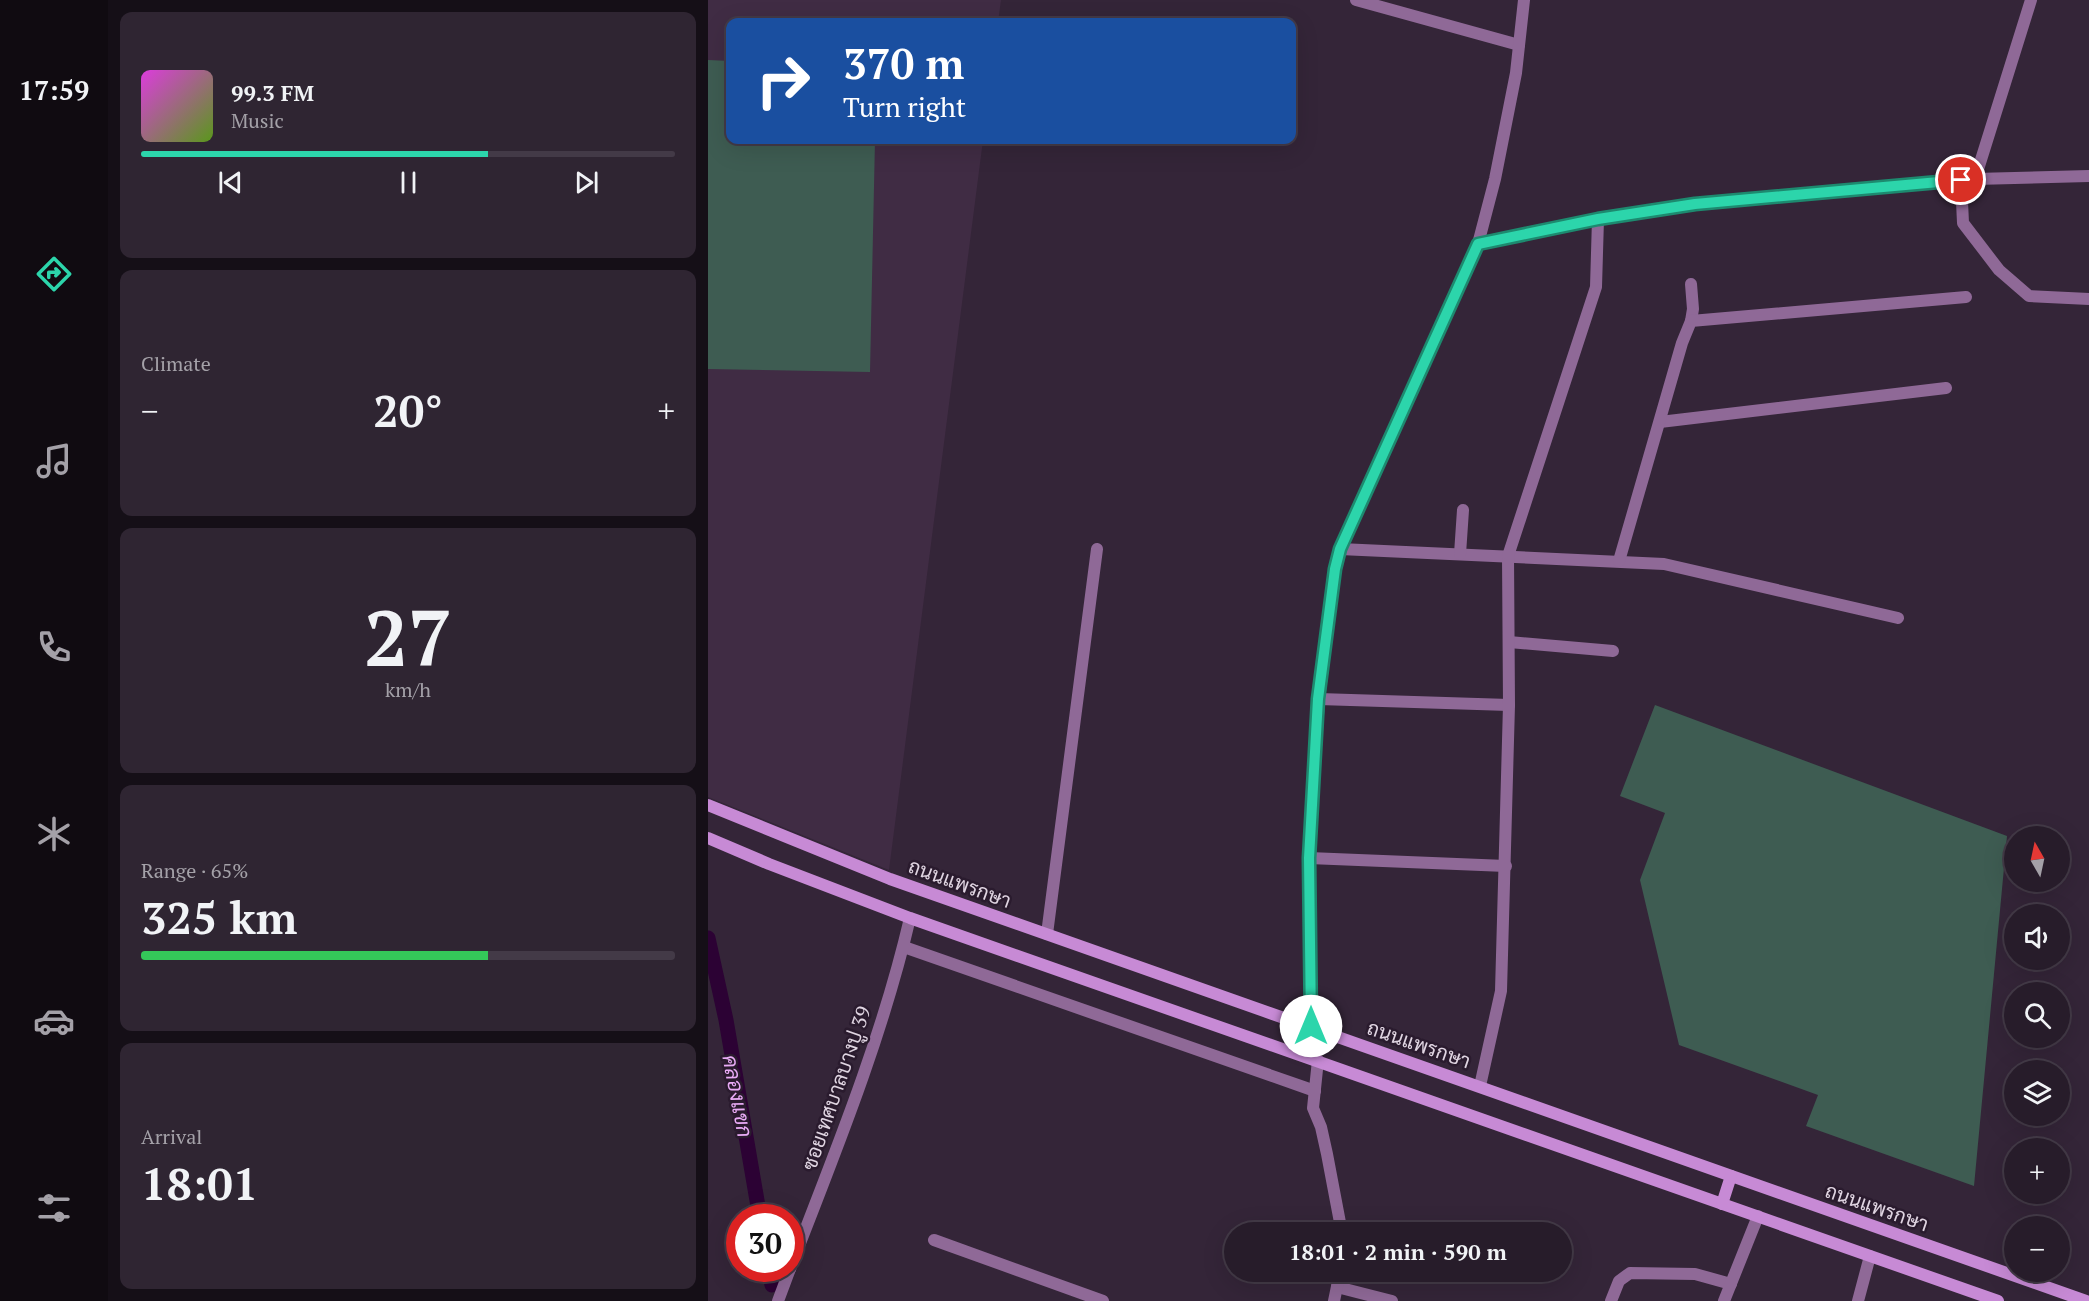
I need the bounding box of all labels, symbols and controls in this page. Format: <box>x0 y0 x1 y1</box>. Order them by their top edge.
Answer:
text: 370 m <box>843 35 964 91</box>
icon: right <box>744 42 822 120</box>
text: 17:59 <box>19 72 89 108</box>
text: 99.3 FM <box>231 78 314 107</box>
text: Turn right <box>843 89 966 125</box>
text: Music <box>231 107 284 134</box>
pin <box>1935 154 1986 205</box>
icon: arrive <box>1944 163 1977 196</box>
icon: previous <box>214 166 247 199</box>
icon: pause <box>392 166 425 199</box>
icon: next <box>570 166 603 199</box>
icon: directions <box>33 253 75 295</box>
text: Climate <box>141 350 211 377</box>
text: 20° <box>373 380 443 440</box>
text: − <box>141 389 159 432</box>
text: + <box>657 389 675 432</box>
icon: music <box>33 440 75 482</box>
text: 27 <box>364 585 452 688</box>
icon: phone <box>33 626 75 668</box>
text: km/h <box>385 676 431 703</box>
icon: climate <box>33 813 75 855</box>
north arrow <box>2004 826 2070 892</box>
map controls <box>2004 826 2070 1282</box>
street label: ถนนแพรกษา <box>905 852 1015 914</box>
text: Range · 65% <box>141 857 248 884</box>
text: 325 km <box>141 887 297 947</box>
button: sound <box>2004 904 2070 970</box>
button: search <box>2004 982 2070 1048</box>
position arrow <box>1279 994 1343 1058</box>
icon: car <box>33 1000 75 1042</box>
street label: ซอยเทศบาลบางปู 39 <box>795 1002 879 1174</box>
street label: ถนนแพรกษา <box>1364 1014 1474 1074</box>
water label: คลองแขก <box>716 1052 760 1140</box>
button: layers <box>2004 1060 2070 1126</box>
text: Arrival <box>141 1123 202 1150</box>
button: + <box>2004 1138 2070 1204</box>
text: 18:01 <box>141 1153 258 1213</box>
street label: ถนนแพรกษา <box>1822 1177 1932 1237</box>
icon: filters <box>33 1187 75 1229</box>
speed limit sign: 30 <box>726 1204 804 1282</box>
button: − <box>2004 1216 2070 1282</box>
text: 18:01 · 2 min · 590 m <box>1289 1237 1507 1266</box>

